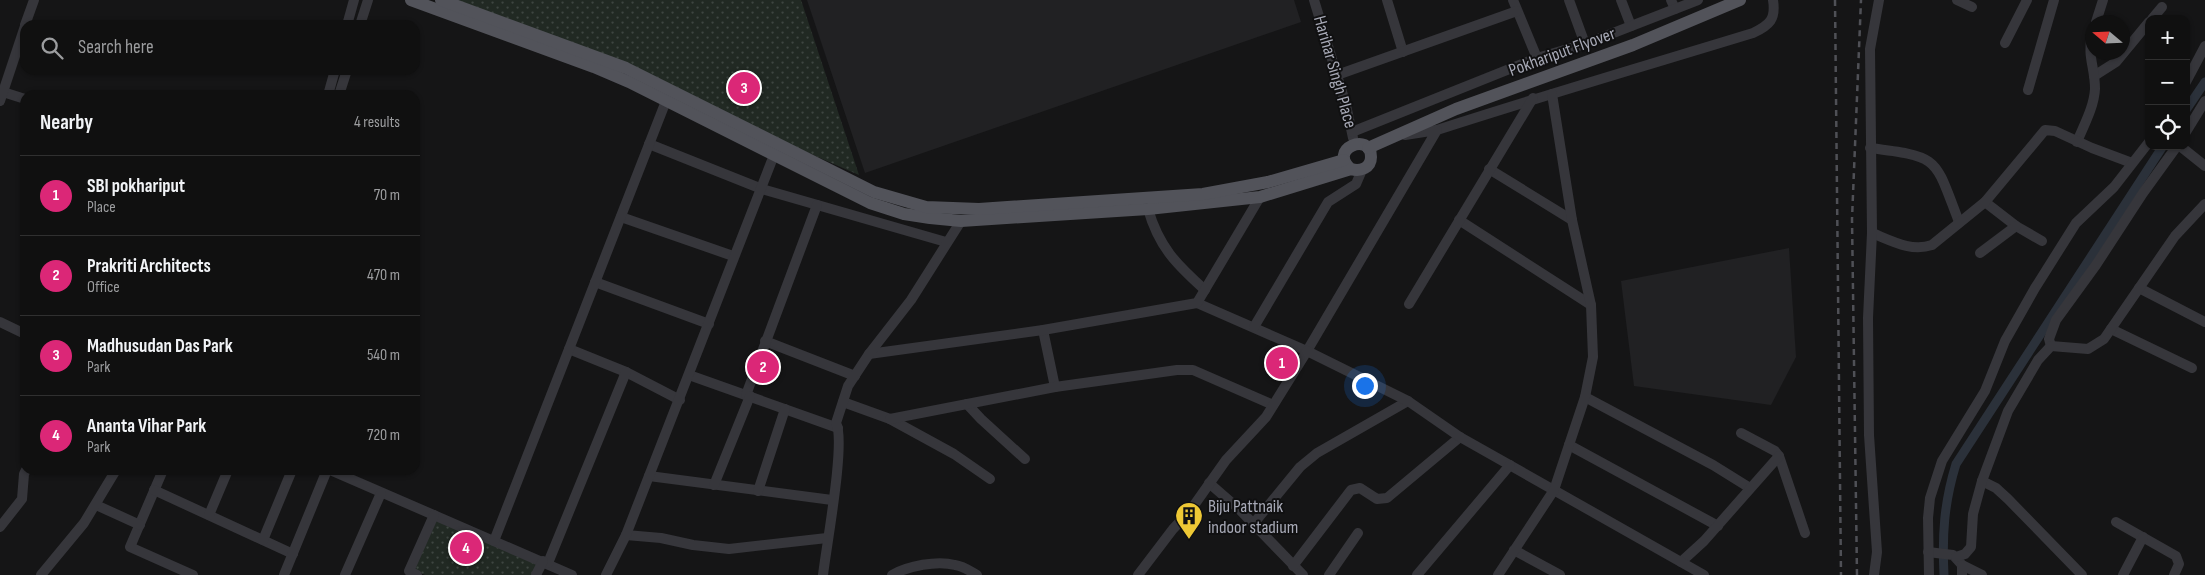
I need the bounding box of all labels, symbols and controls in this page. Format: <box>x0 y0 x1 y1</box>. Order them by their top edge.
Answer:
street label: Harihar Singh Place <box>1309 13 1361 131</box>
north arrow <box>2085 15 2130 60</box>
map controls <box>2145 15 2190 150</box>
button: + <box>2145 15 2190 60</box>
search box <box>20 20 420 75</box>
street label: Pokhariput Flyover <box>1506 23 1618 81</box>
icon: search <box>38 34 66 62</box>
text: Search here <box>78 36 154 59</box>
button: − <box>2145 60 2190 105</box>
pin: 3 <box>728 69 760 107</box>
button: locate <box>2145 105 2190 150</box>
text: Nearby <box>40 110 93 135</box>
text: 4 results <box>354 113 400 132</box>
text: SBI pokhariput <box>87 175 185 198</box>
text: 1 <box>53 186 59 205</box>
text: 70 m <box>374 186 400 205</box>
text: Place <box>87 198 116 217</box>
text: Prakriti Architects <box>87 255 211 278</box>
text: 2 <box>52 266 60 285</box>
text: 470 m <box>367 266 400 285</box>
text: Office <box>87 278 120 297</box>
text: Madhusudan Das Park <box>87 335 233 358</box>
pin: 1 <box>1266 344 1298 382</box>
text: 3 <box>52 346 60 365</box>
text: 540 m <box>367 346 400 365</box>
pin: 2 <box>747 348 779 386</box>
text: Park <box>87 358 110 377</box>
your location <box>1352 373 1378 399</box>
text: Ananta Vihar Park <box>87 415 206 438</box>
text: 4 <box>52 426 60 445</box>
text: 720 m <box>367 426 400 445</box>
text: Park <box>87 438 110 457</box>
place label: Biju Pattnaik indoor stadium <box>1208 496 1298 538</box>
building icon: Biju Pattnaik indoor stadium <box>1174 501 1204 540</box>
pin: 4 <box>450 529 482 567</box>

